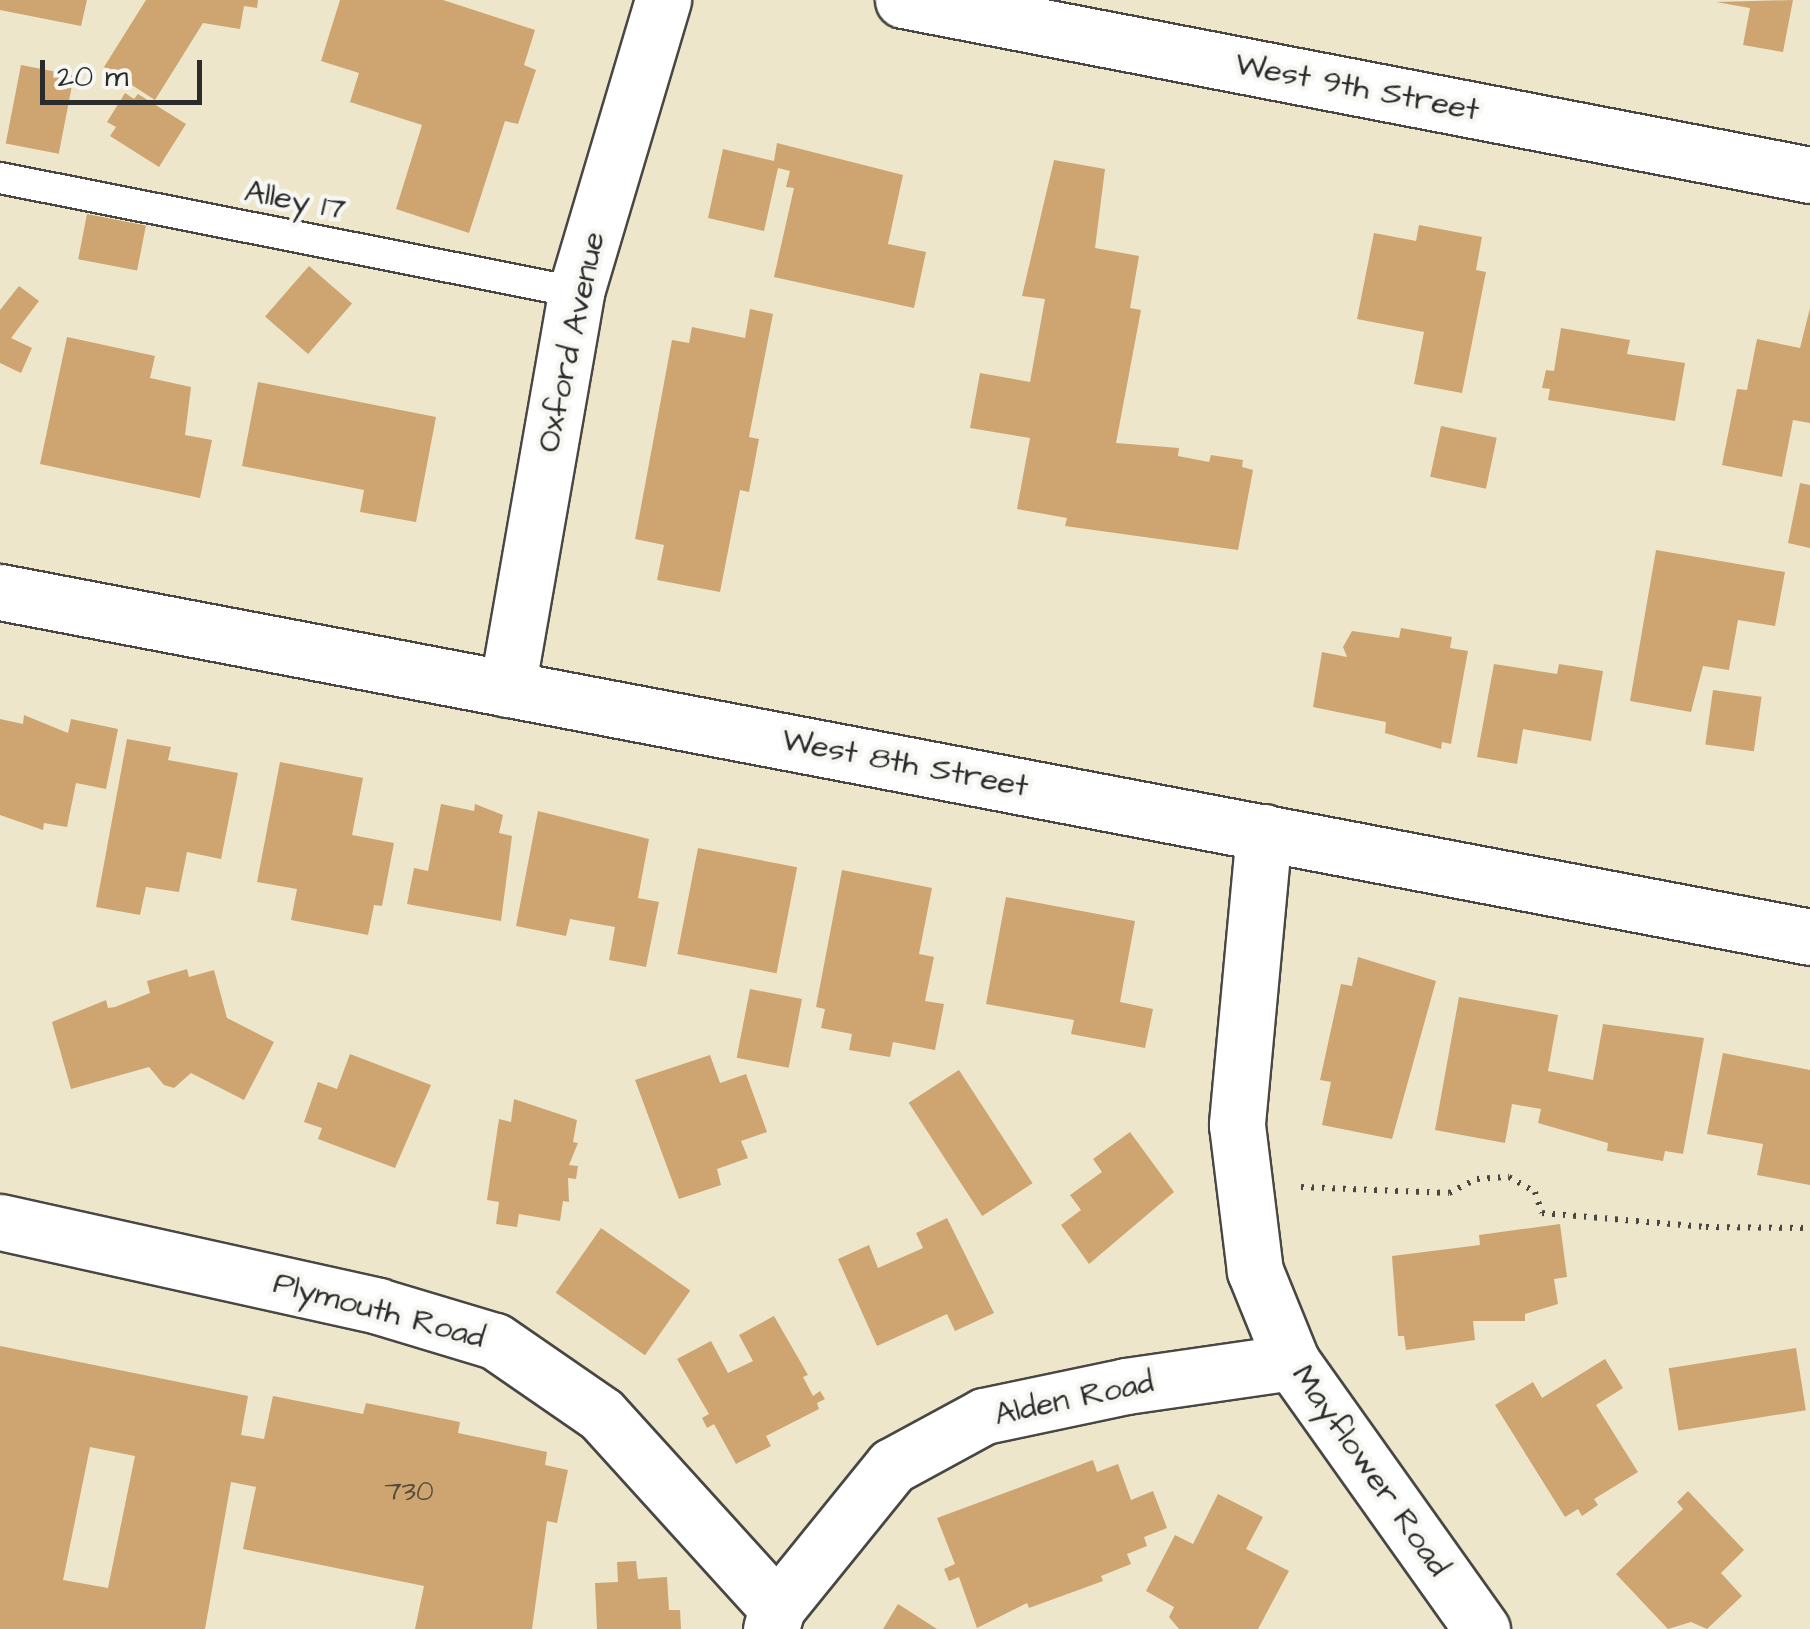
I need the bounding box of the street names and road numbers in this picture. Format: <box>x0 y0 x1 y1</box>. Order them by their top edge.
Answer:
street label: West 9th Street <box>1232 46 1482 130</box>
street label: Alley 17 <box>241 172 349 230</box>
street label: Oxford Avenue <box>530 228 614 456</box>
street label: West 8th Street <box>778 721 1032 807</box>
street label: Plymouth Road <box>269 1264 489 1358</box>
street label: Mayflower Road <box>1283 1358 1457 1584</box>
street label: Alden Road <box>991 1363 1157 1435</box>

